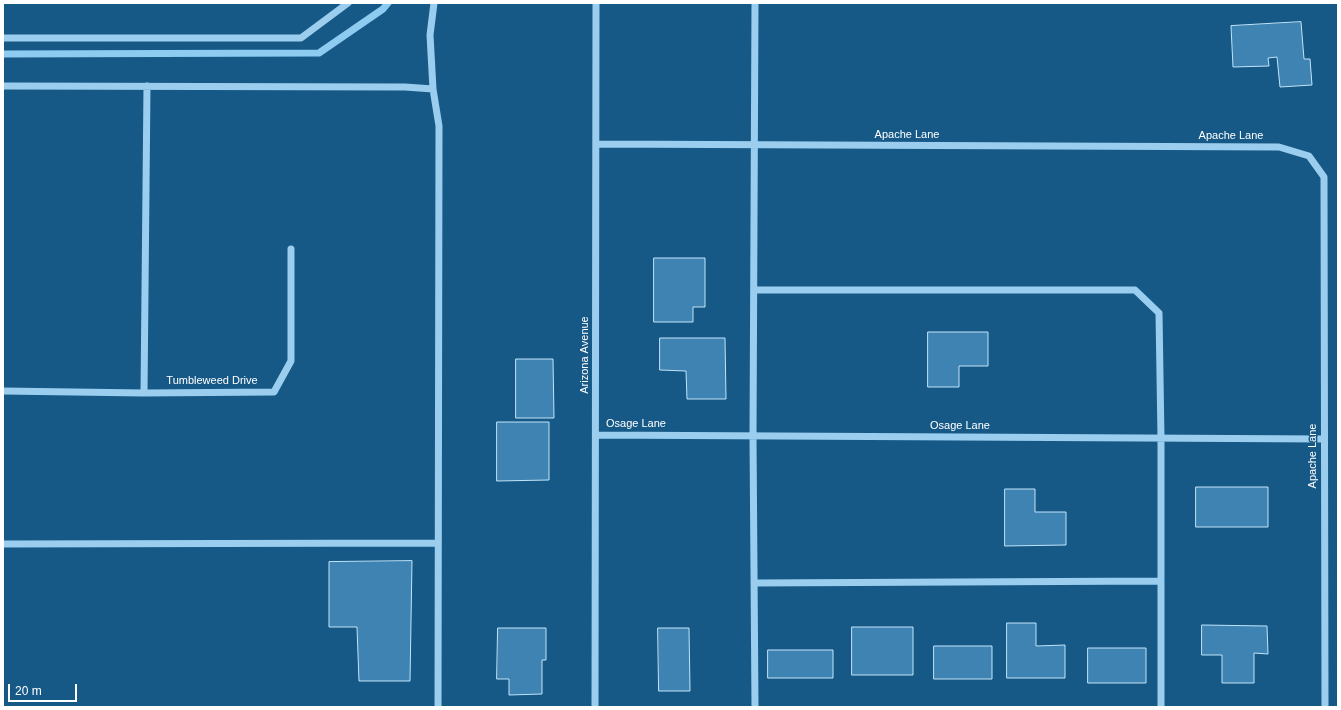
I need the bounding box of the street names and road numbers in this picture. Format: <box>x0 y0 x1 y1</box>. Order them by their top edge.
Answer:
street label: Apache Lane <box>875 128 939 142</box>
street label: Apache Lane <box>1199 129 1263 143</box>
street label: Arizona Avenue <box>578 316 592 394</box>
street label: Tumbleweed Drive <box>166 374 258 388</box>
street label: Osage Lane <box>606 417 666 431</box>
street label: Osage Lane <box>930 419 990 433</box>
street label: Apache Lane <box>1306 424 1320 488</box>

